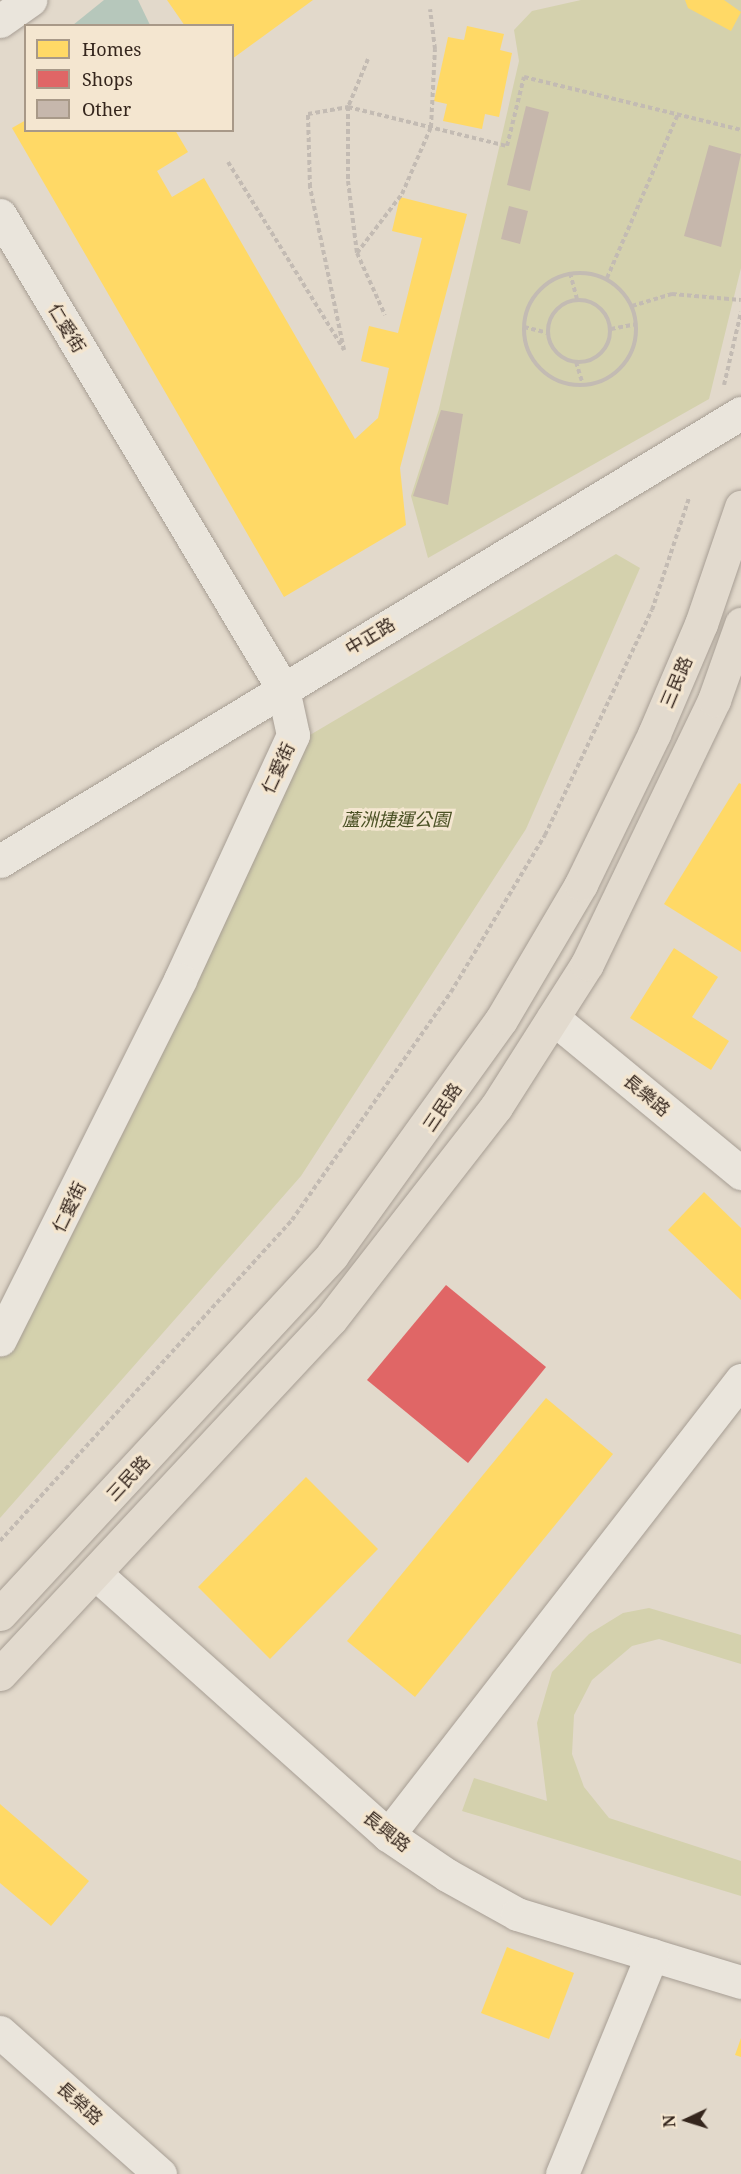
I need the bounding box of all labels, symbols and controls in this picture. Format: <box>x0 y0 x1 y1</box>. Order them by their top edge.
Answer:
legend <box>24 24 234 132</box>
text: Homes <box>82 37 141 61</box>
text: Shops <box>82 67 133 91</box>
text: Other <box>82 97 131 121</box>
street label: 仁愛街 <box>44 299 90 357</box>
street label: 中正路 <box>341 613 399 659</box>
street label: 三民路 <box>656 653 696 711</box>
street label: 仁愛街 <box>257 739 299 797</box>
park label: 蘆洲捷運公園 <box>342 808 450 830</box>
street label: 長樂路 <box>619 1069 675 1121</box>
street label: 三民路 <box>418 1079 466 1135</box>
street label: 仁愛街 <box>47 1178 91 1236</box>
street label: 三民路 <box>102 1451 154 1505</box>
street label: 長興路 <box>359 1806 415 1856</box>
street label: 長榮路 <box>53 2077 107 2129</box>
north arrow <box>657 2090 717 2150</box>
text: N <box>658 2114 680 2128</box>

